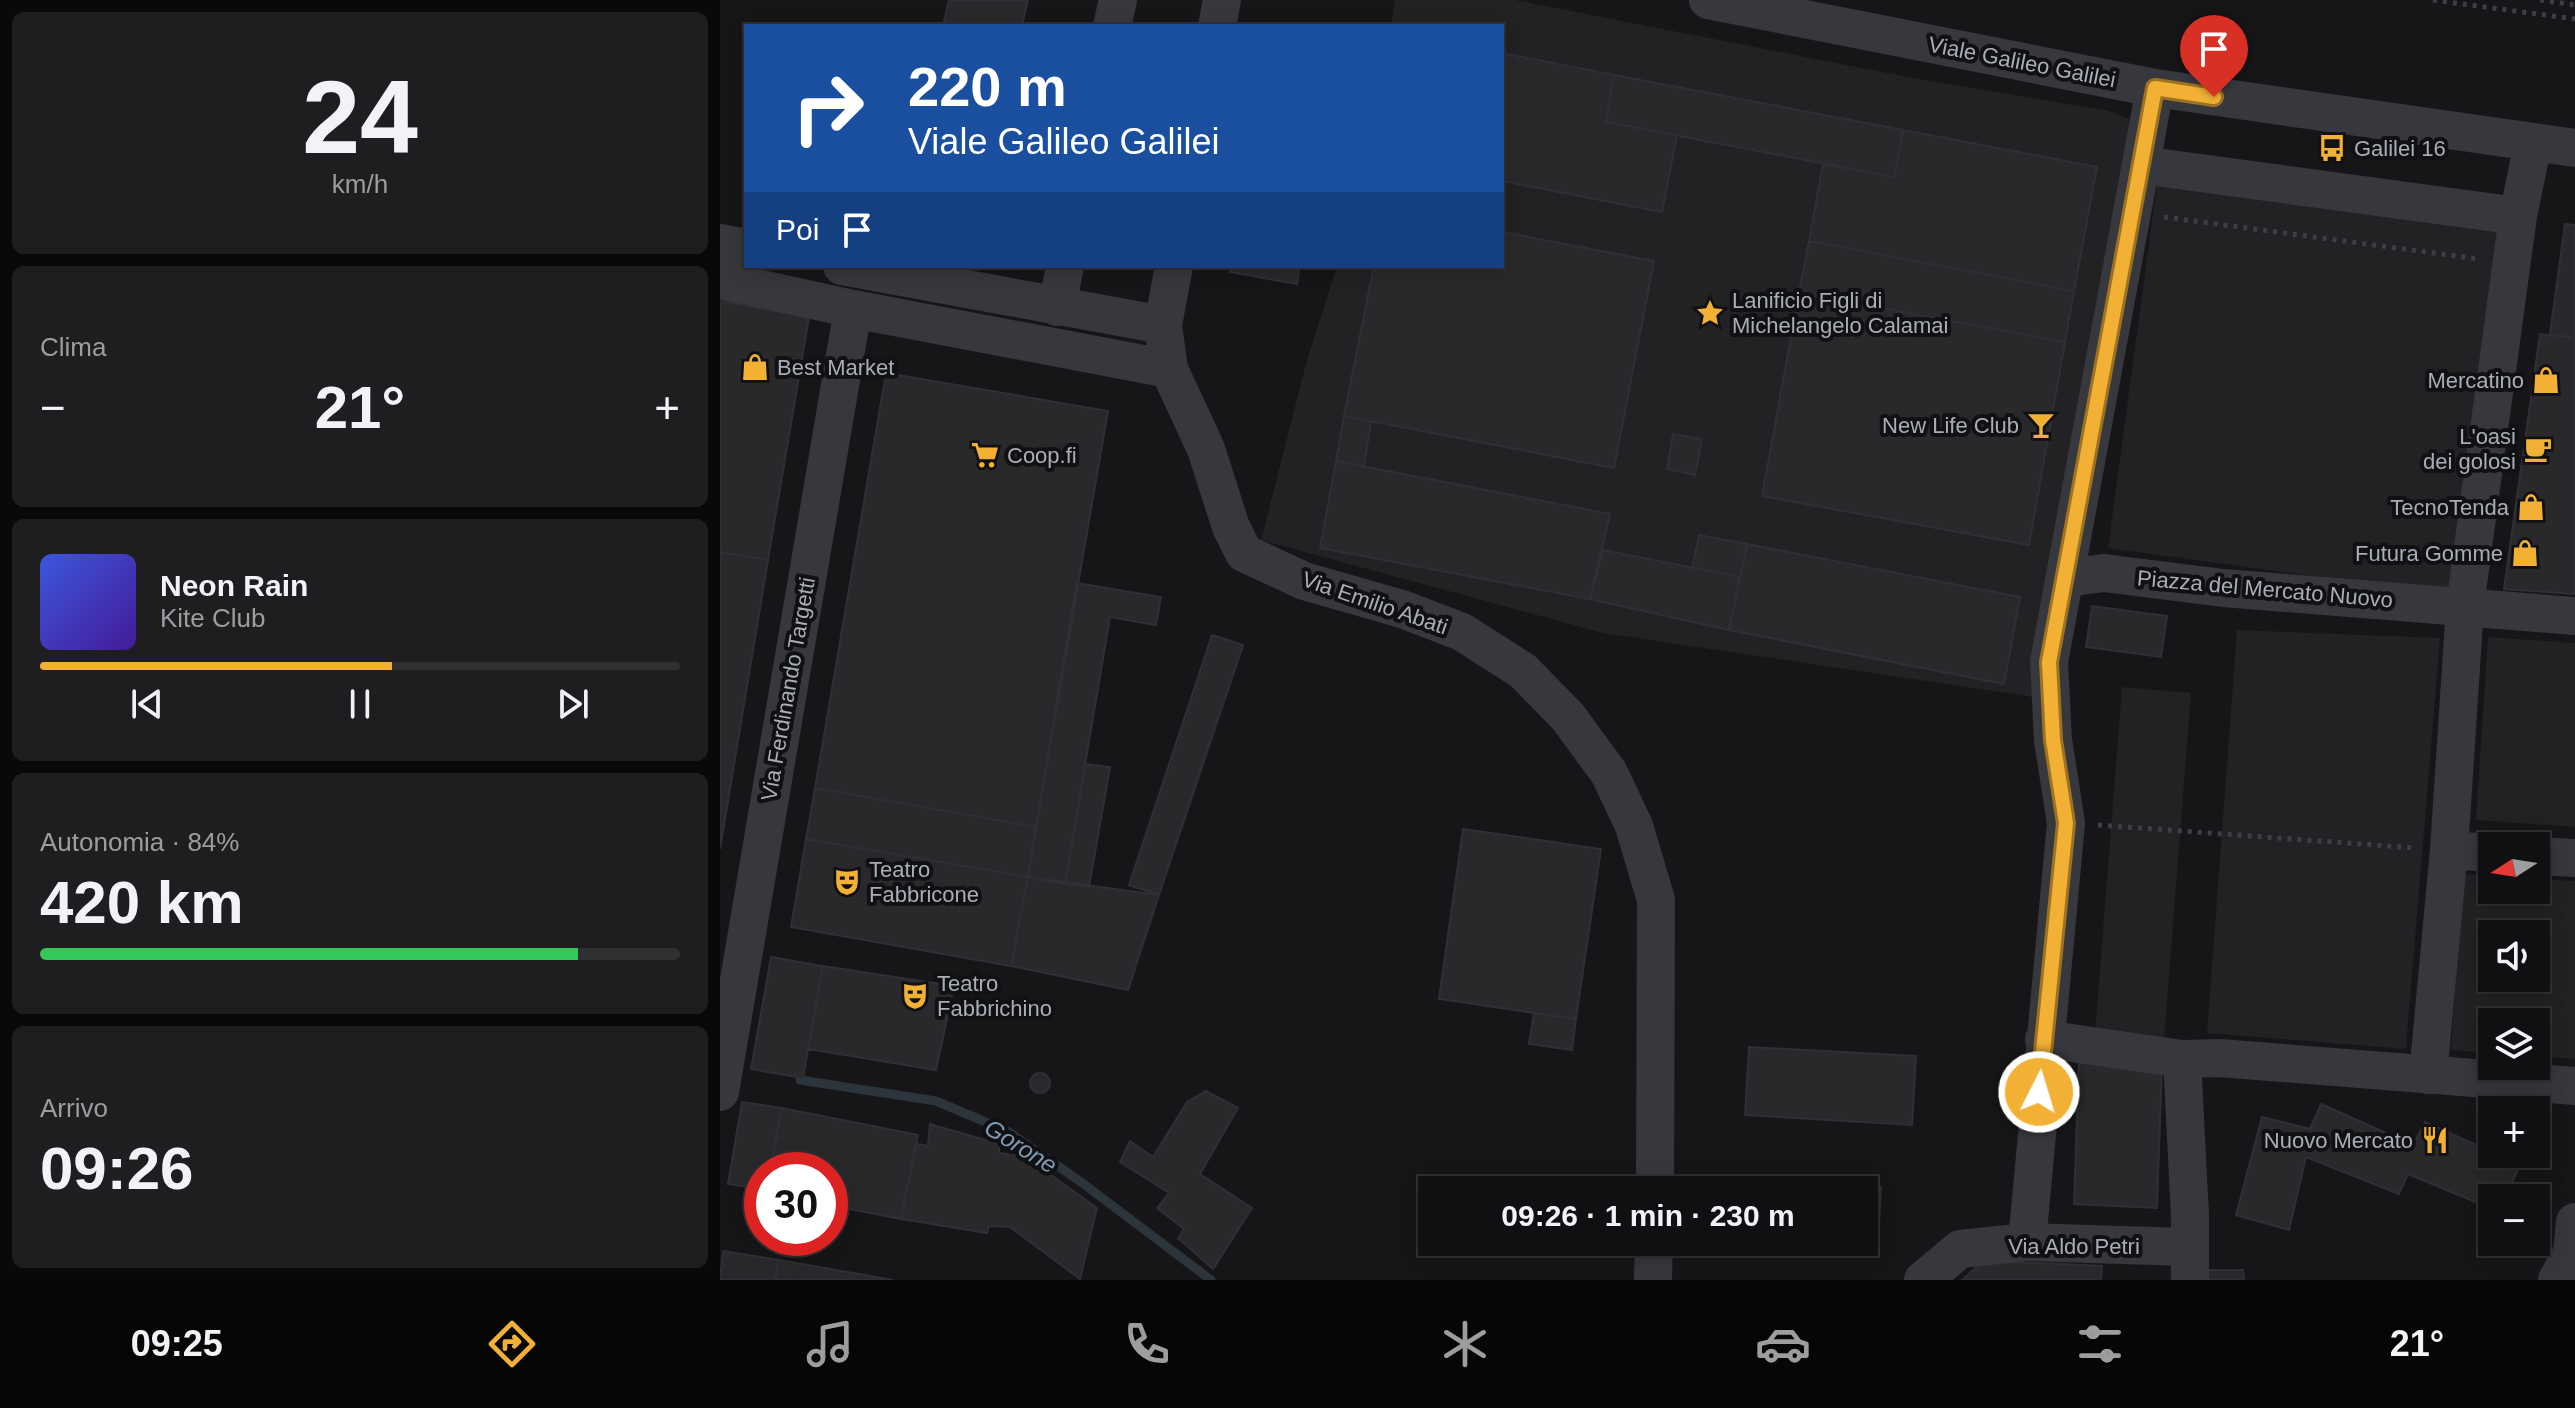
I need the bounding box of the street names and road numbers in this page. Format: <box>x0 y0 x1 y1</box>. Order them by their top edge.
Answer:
street label: Viale Galileo Galilei <box>1926 32 2118 92</box>
street label: Piazza del Mercato Nuovo <box>2136 565 2394 613</box>
street label: Via Emilio Abati <box>1299 566 1451 640</box>
street label: Via Ferdinando Targetti <box>756 575 820 803</box>
street label: Via Aldo Petri <box>2008 1234 2140 1259</box>

